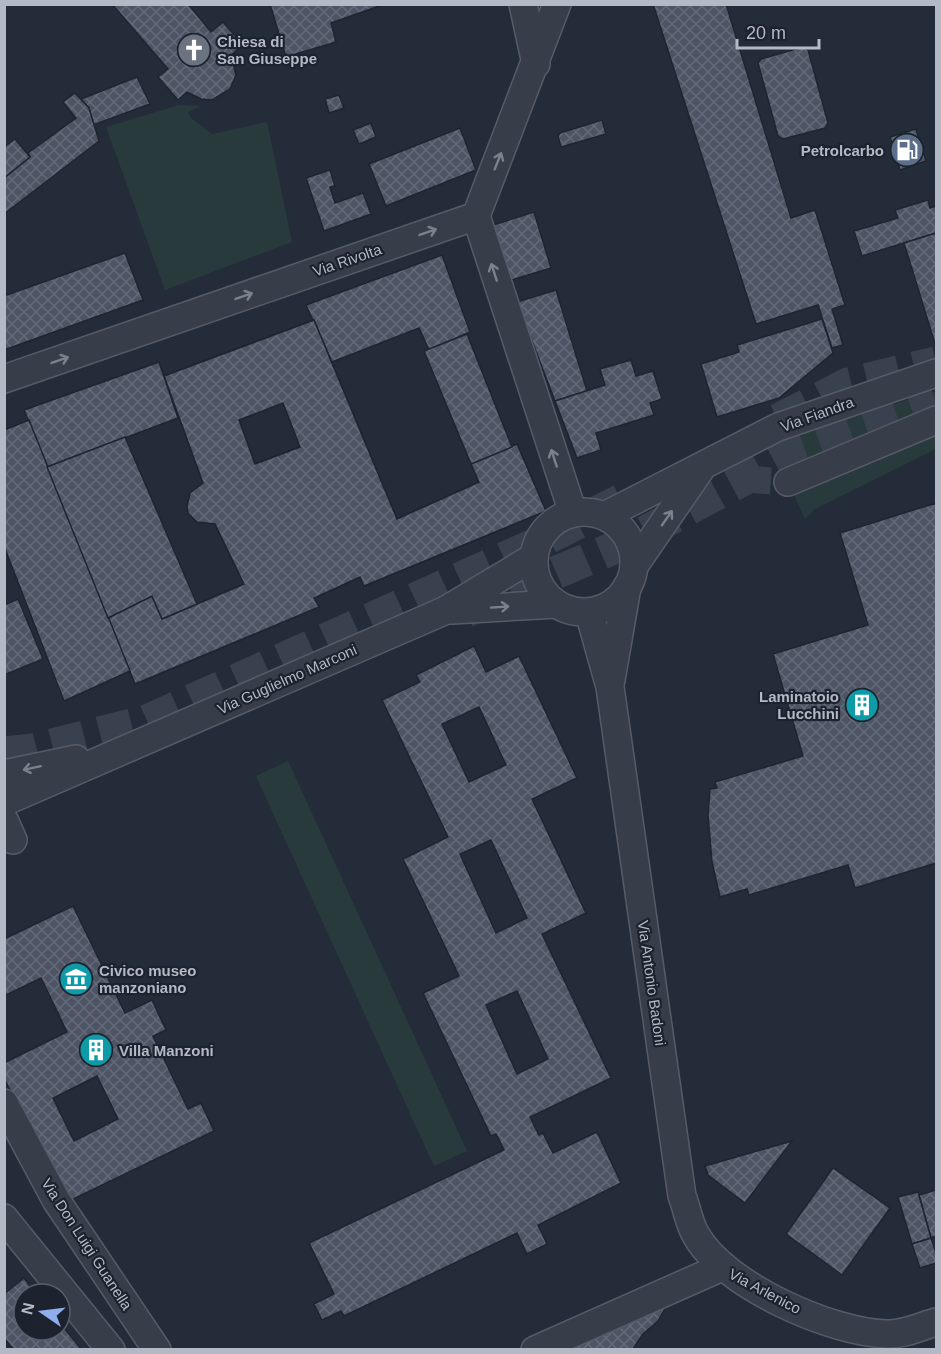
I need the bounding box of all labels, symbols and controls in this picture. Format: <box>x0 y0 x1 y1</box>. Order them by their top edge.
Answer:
scale bar <box>737 12 820 50</box>
text: 20 m <box>746 23 786 43</box>
church icon: Chiesa di San Giuseppe <box>176 32 212 68</box>
place label: Chiesa di San Giuseppe <box>217 33 317 67</box>
fuel station icon: Petrolcarbo <box>889 132 925 168</box>
place label: Petrolcarbo <box>801 142 884 159</box>
one-way arrow <box>493 152 504 171</box>
one-way arrow <box>418 226 437 237</box>
street label: Via Rivolta <box>310 240 384 280</box>
one-way arrow <box>488 263 499 282</box>
one-way arrow <box>234 289 253 300</box>
one-way arrow <box>50 353 69 364</box>
street label: Via Fiandra <box>778 393 856 435</box>
one-way arrow <box>548 449 559 468</box>
one-way arrow <box>661 510 673 527</box>
one-way arrow <box>490 601 509 612</box>
street label: Via Guglielmo Marconi <box>215 641 359 717</box>
building icon: Laminatoio Lucchini <box>844 687 880 723</box>
place label: Laminatoio Lucchini <box>759 688 839 722</box>
one-way arrow <box>22 763 42 774</box>
street label: Via Antonio Badoni <box>635 919 669 1047</box>
museum icon: Civico museo manzoniano <box>58 961 94 997</box>
place label: Civico museo manzoniano <box>99 962 197 996</box>
building icon: Villa Manzoni <box>78 1032 114 1068</box>
place label: Villa Manzoni <box>119 1042 214 1059</box>
street label: Via Don Luigi Guanella <box>38 1175 136 1313</box>
street label: Via Arlenico <box>726 1265 804 1317</box>
north arrow <box>12 1282 72 1342</box>
text: N <box>18 1301 38 1316</box>

